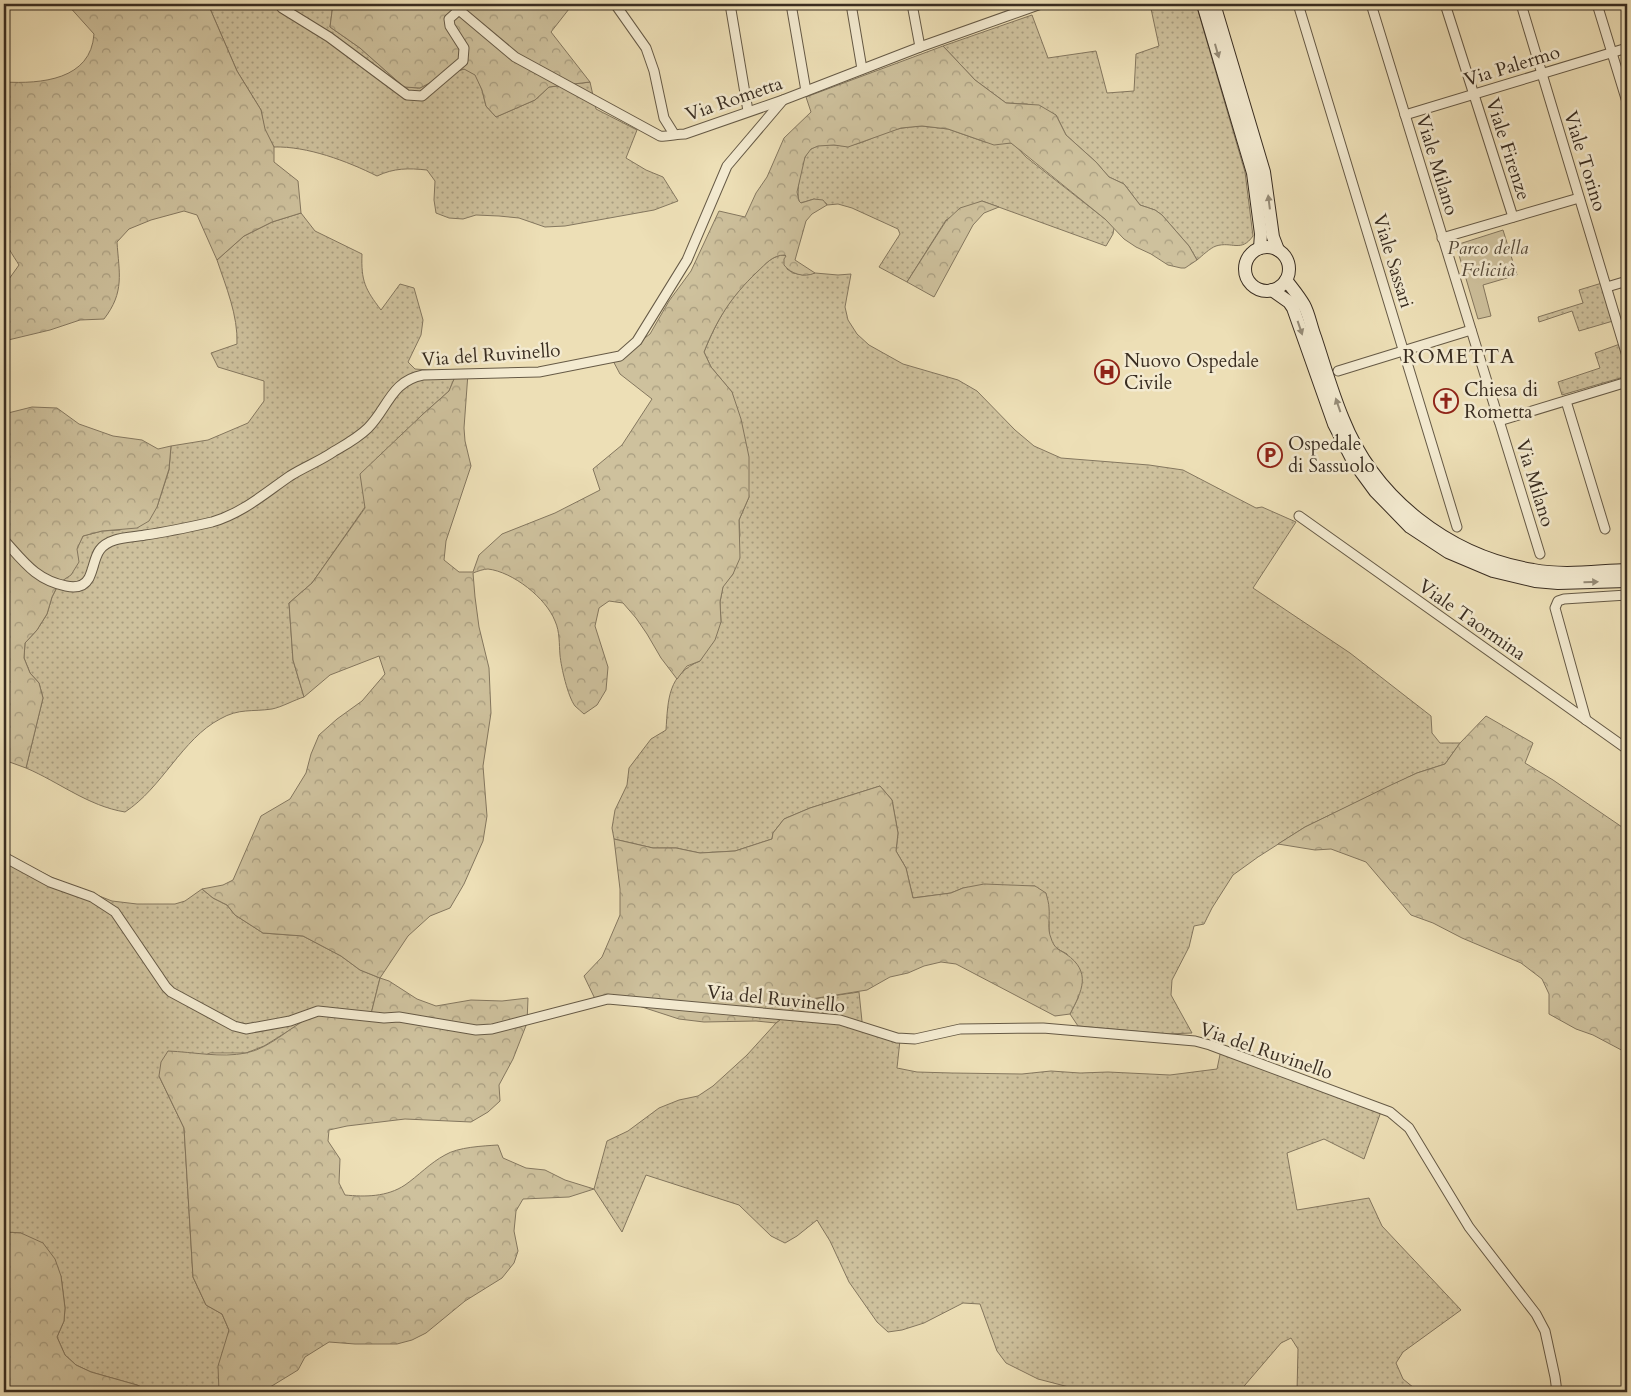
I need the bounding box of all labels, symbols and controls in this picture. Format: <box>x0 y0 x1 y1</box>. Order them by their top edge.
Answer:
street label: Via Palermo <box>1461 39 1563 93</box>
one-way arrow <box>1213 43 1221 58</box>
street label: Via Rometta <box>682 70 786 128</box>
street label: Viale Firenze <box>1479 95 1537 203</box>
street label: Viale Torino <box>1557 108 1613 214</box>
street label: Viale Milano <box>1409 112 1465 218</box>
one-way arrow <box>1264 194 1272 210</box>
street label: Viale Sassari <box>1366 211 1420 311</box>
park label: Parco della Felicità <box>1447 235 1529 283</box>
one-way arrow <box>1297 320 1304 335</box>
street label: Via del Ruvinello <box>421 337 561 373</box>
district label: ROMETTA <box>1403 343 1515 370</box>
place label: Nuovo Ospedale Civile <box>1124 348 1259 396</box>
hospital icon: Nuovo Ospedale Civile <box>1094 359 1120 385</box>
place label: Chiesa di Rometta <box>1464 377 1538 425</box>
church icon: Chiesa di Rometta <box>1433 388 1459 414</box>
one-way arrow <box>1334 397 1341 412</box>
place label: Ospedale di Sassuolo <box>1288 431 1375 479</box>
street label: Via Milano <box>1509 436 1561 530</box>
parking icon: Ospedale di Sassuolo <box>1257 442 1283 468</box>
street label: Viale Taormina <box>1413 573 1531 667</box>
one-way arrow <box>1583 577 1599 585</box>
street label: Via del Ruvinello <box>705 979 847 1019</box>
street label: Via del Ruvinello <box>1196 1016 1336 1086</box>

